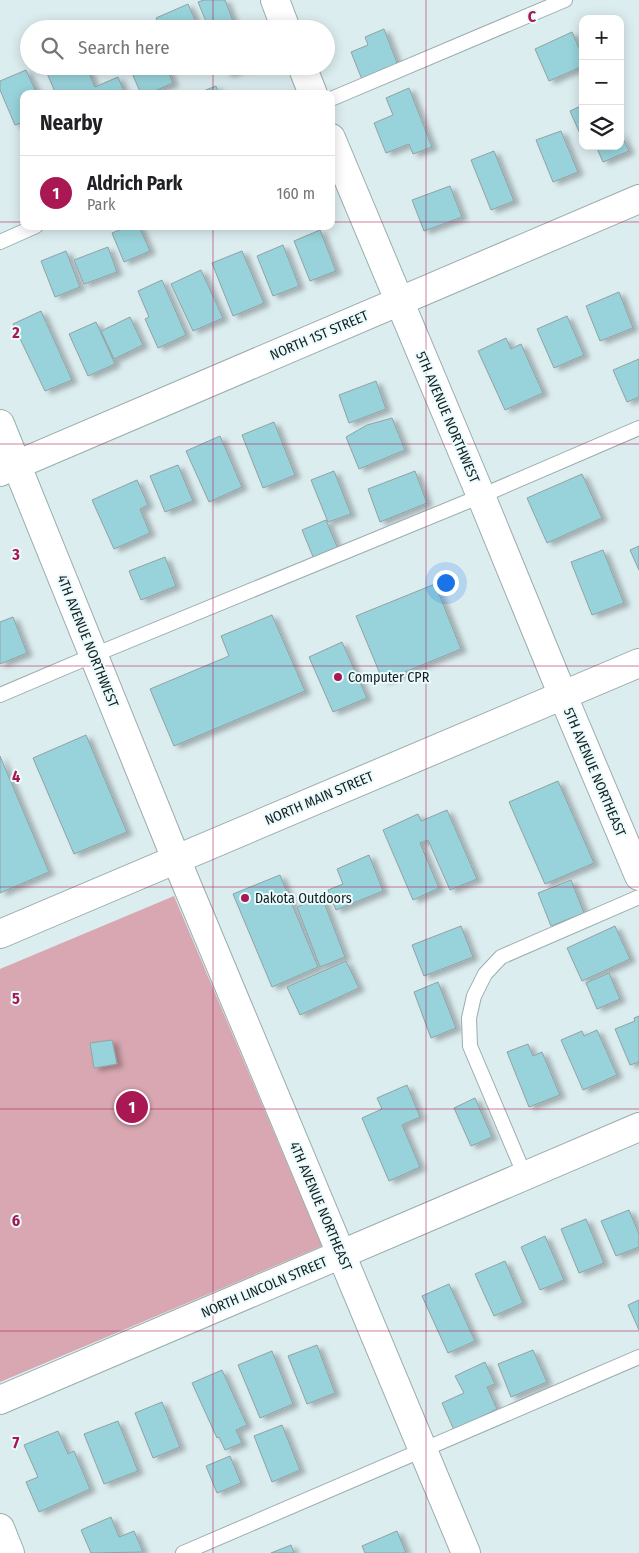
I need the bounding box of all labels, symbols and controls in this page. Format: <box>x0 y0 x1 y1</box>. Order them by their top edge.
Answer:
text: C <box>528 7 537 26</box>
map controls <box>579 15 624 150</box>
button: + <box>579 15 624 60</box>
search box <box>20 20 335 75</box>
icon: search <box>38 34 66 62</box>
text: Search here <box>78 36 170 59</box>
button: − <box>579 60 624 105</box>
button: layers <box>579 105 624 150</box>
text: Nearby <box>40 110 102 136</box>
text: Aldrich Park <box>87 172 182 195</box>
text: 1 <box>53 184 59 203</box>
text: 160 m <box>276 184 315 203</box>
text: Park <box>87 195 115 214</box>
street label: NORTH 1ST STREET <box>267 307 371 364</box>
text: 2 <box>11 323 20 342</box>
street label: 5TH AVENUE NORTHWEST <box>412 349 483 486</box>
text: 3 <box>11 545 20 564</box>
your location <box>433 570 459 596</box>
street label: 4TH AVENUE NORTHWEST <box>53 572 122 710</box>
place label: Computer CPR <box>348 669 430 686</box>
marker: Computer CPR <box>332 671 344 683</box>
street label: 5TH AVENUE NORTHEAST <box>560 705 630 840</box>
text: 4 <box>12 767 20 786</box>
street label: NORTH MAIN STREET <box>262 768 376 829</box>
place label: Dakota Outdoors <box>255 890 352 907</box>
marker: Dakota Outdoors <box>239 892 251 904</box>
text: 5 <box>12 989 20 1008</box>
pin: 1 <box>116 1088 148 1126</box>
street label: 4TH AVENUE NORTHEAST <box>286 1139 356 1274</box>
text: 6 <box>12 1211 20 1230</box>
street label: NORTH LINCOLN STREET <box>199 1253 330 1322</box>
text: 7 <box>13 1433 20 1452</box>

